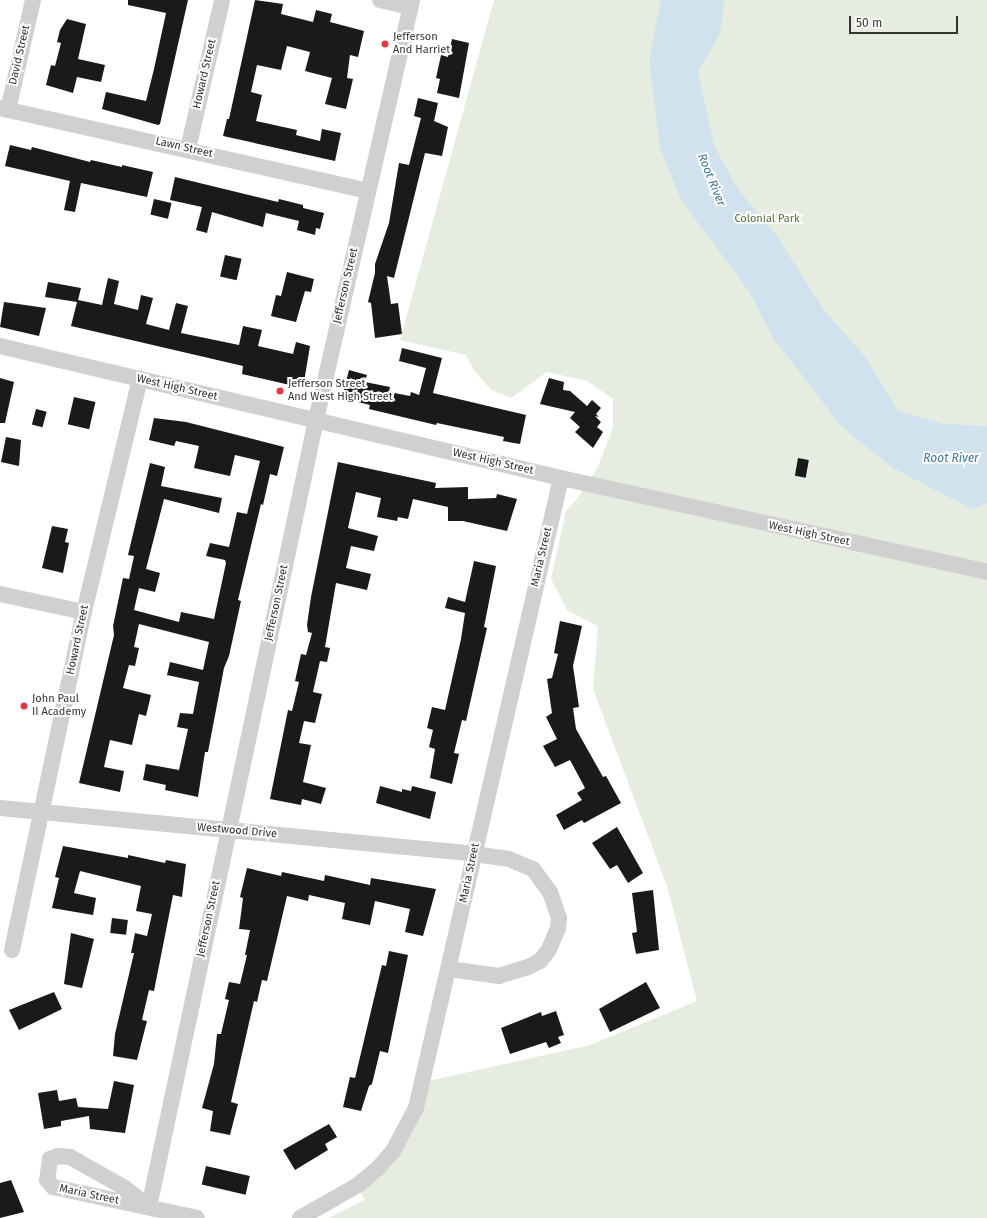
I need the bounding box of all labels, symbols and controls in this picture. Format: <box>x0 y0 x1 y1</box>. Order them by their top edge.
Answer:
scale bar <box>851 8 960 34</box>
text: 50 m <box>856 16 882 30</box>
street label: David Street <box>7 24 33 86</box>
place label: Jefferson And Harriet <box>393 31 450 57</box>
street label: Howard Street <box>191 38 219 110</box>
marker: Jefferson And Harriet <box>380 39 390 49</box>
street label: Lawn Street <box>154 135 214 161</box>
water label: Root River <box>694 152 728 208</box>
park label: Colonial Park <box>734 212 800 226</box>
street label: Jefferson Street <box>331 247 361 325</box>
street label: West High Street <box>135 372 219 404</box>
place label: Jefferson Street And West High Street <box>288 378 393 404</box>
marker: Jefferson Street And West High Street <box>275 386 285 396</box>
street label: West High Street <box>451 446 535 478</box>
water label: Root River <box>923 452 979 466</box>
street label: West High Street <box>767 519 851 549</box>
street label: Maria Street <box>529 526 555 588</box>
street label: Jefferson Street <box>262 564 292 642</box>
street label: Howard Street <box>64 604 92 676</box>
place label: John Paul II Academy <box>32 693 86 719</box>
marker: John Paul II Academy <box>19 701 29 711</box>
street label: Westwood Drive <box>197 821 277 841</box>
street label: Maria Street <box>457 842 483 904</box>
street label: Jefferson Street <box>194 880 224 958</box>
street label: Maria Street <box>58 1182 120 1208</box>

